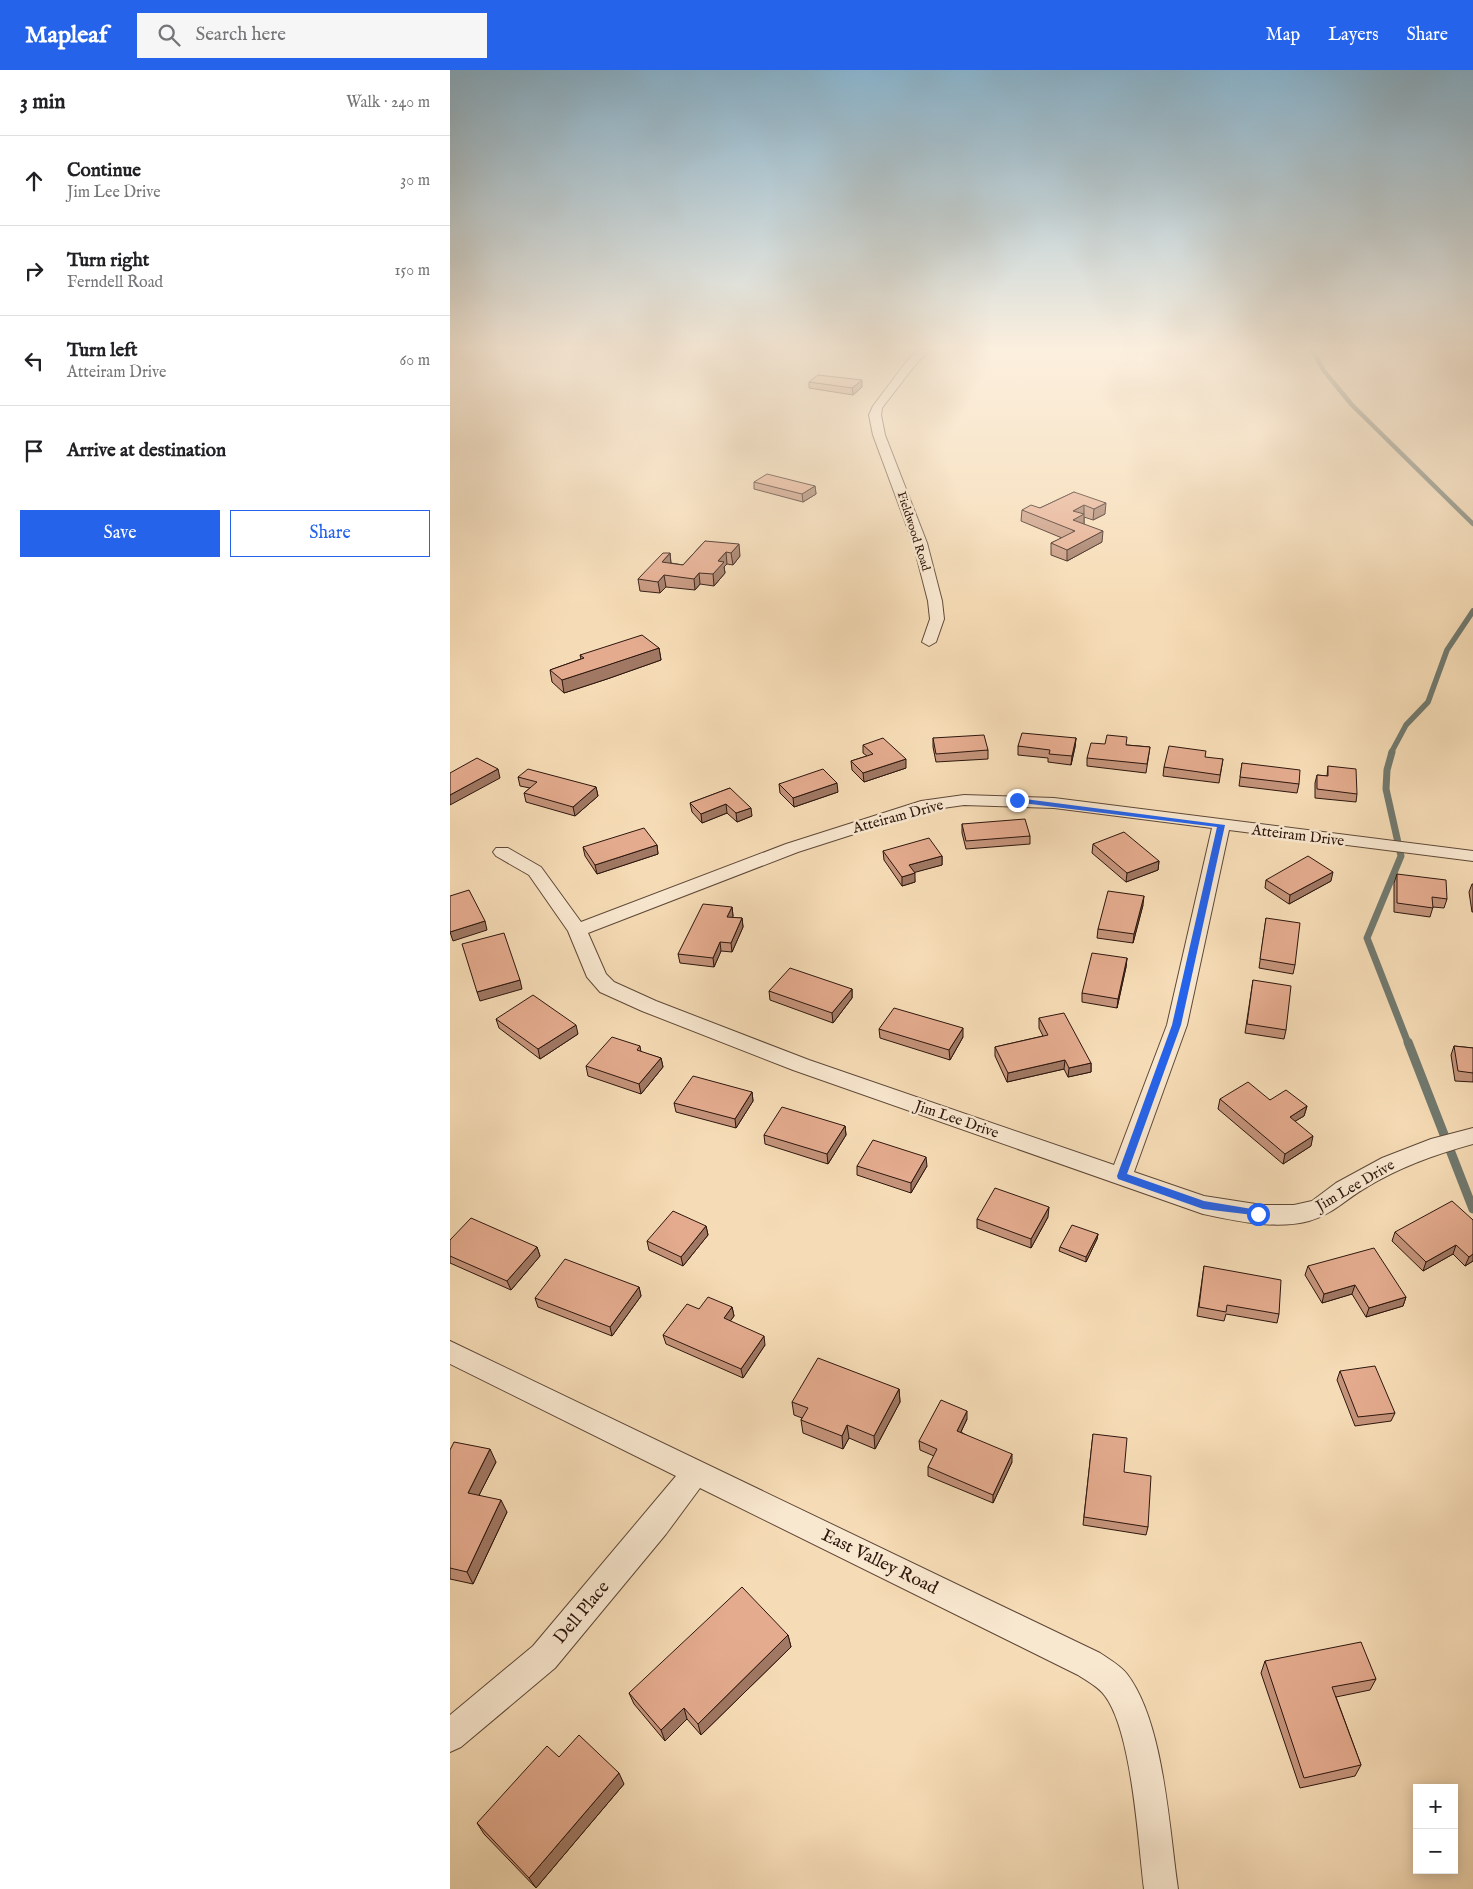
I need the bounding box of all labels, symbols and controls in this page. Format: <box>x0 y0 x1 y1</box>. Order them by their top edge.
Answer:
search box <box>137 13 487 58</box>
text: Mapleaf <box>25 20 107 51</box>
icon: search <box>155 21 183 49</box>
text: Search here <box>195 23 286 47</box>
text: Map <box>1266 24 1300 47</box>
text: Layers <box>1328 24 1379 47</box>
text: Share <box>1407 24 1448 47</box>
text: 3 min <box>20 89 65 116</box>
text: Walk · 240 m <box>346 93 430 113</box>
text: Continue <box>67 159 141 183</box>
icon: ahead <box>20 167 48 195</box>
text: 30 m <box>400 171 430 191</box>
text: Jim Lee Drive <box>67 183 161 203</box>
text: Turn right <box>67 249 149 273</box>
icon: right <box>20 257 48 285</box>
text: 150 m <box>395 261 430 281</box>
text: Ferndell Road <box>67 273 163 293</box>
text: Turn left <box>67 339 138 363</box>
icon: left <box>20 347 48 375</box>
text: 60 m <box>400 351 430 371</box>
text: Atteiram Drive <box>67 363 166 383</box>
icon: arrive <box>20 437 48 465</box>
text: Arrive at destination <box>67 439 226 463</box>
street label: Fieldwood Road <box>894 490 934 573</box>
button: Save <box>20 510 220 557</box>
button: Share <box>230 510 430 557</box>
route end <box>1006 789 1029 812</box>
street label: Atteiram Drive <box>850 795 946 838</box>
street label: Atteiram Drive <box>1250 820 1345 851</box>
street label: Jim Lee Drive <box>910 1096 1001 1143</box>
street label: Jim Lee Drive <box>1311 1155 1398 1217</box>
route start <box>1247 1203 1270 1226</box>
street label: East Valley Road <box>817 1524 942 1601</box>
street label: Dell Place <box>549 1577 615 1649</box>
map controls <box>1413 1784 1458 1874</box>
button: + <box>1413 1784 1458 1829</box>
button: − <box>1413 1829 1458 1874</box>

